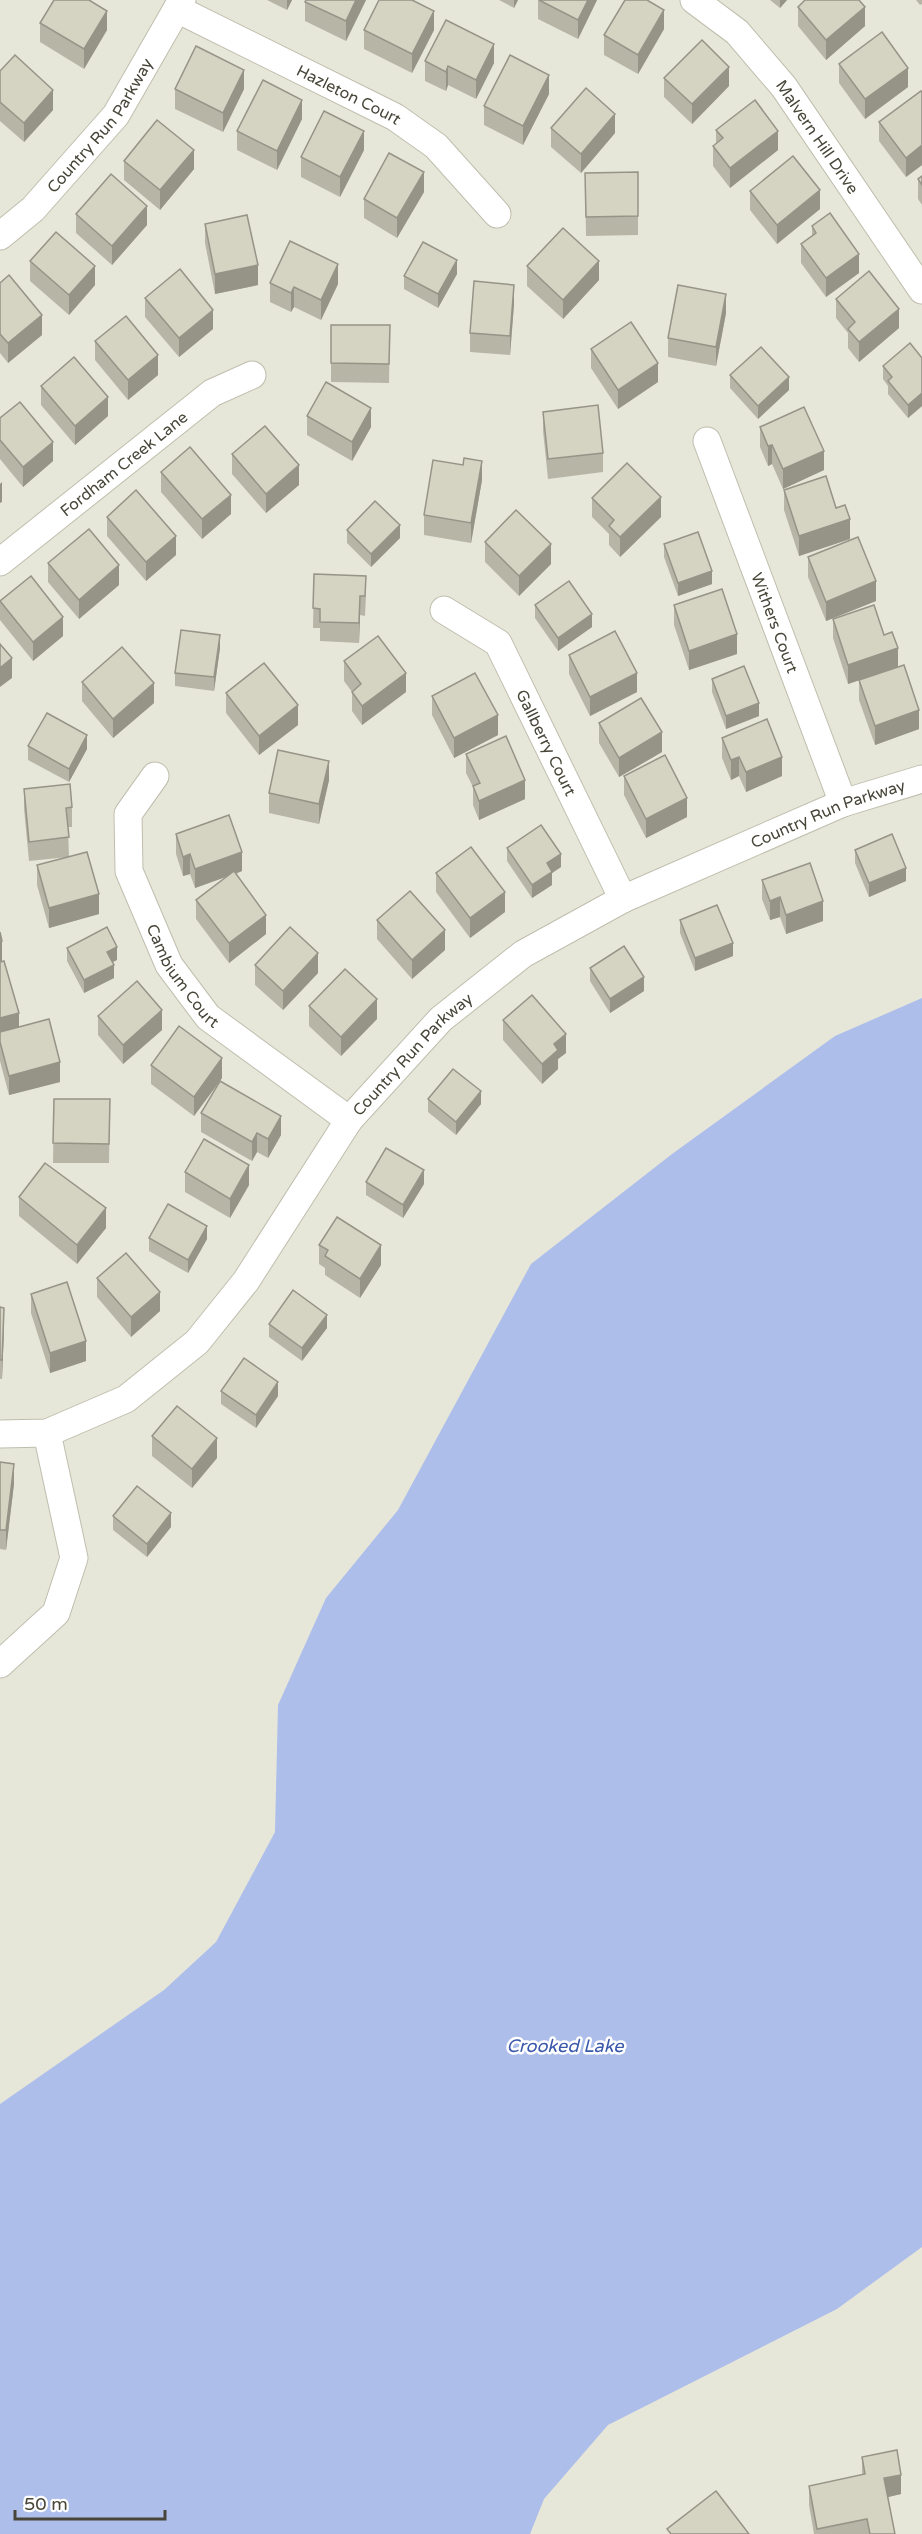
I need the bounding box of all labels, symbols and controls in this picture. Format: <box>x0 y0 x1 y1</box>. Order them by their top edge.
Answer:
street label: Country Run Parkway <box>43 55 158 197</box>
street label: Hazleton Court <box>293 61 405 129</box>
street label: Malvern Hill Drive <box>771 76 863 198</box>
street label: Fordham Creek Lane <box>56 407 192 521</box>
street label: Withers Court <box>746 570 802 676</box>
street label: Gallberry Court <box>511 686 580 799</box>
street label: Country Run Parkway <box>748 776 908 853</box>
street label: Cambium Court <box>142 921 222 1033</box>
street label: Country Run Parkway <box>349 989 477 1120</box>
water label: Crooked Lake <box>506 2035 624 2057</box>
scale bar <box>15 2483 165 2521</box>
text: 50 m <box>24 2493 68 2515</box>

